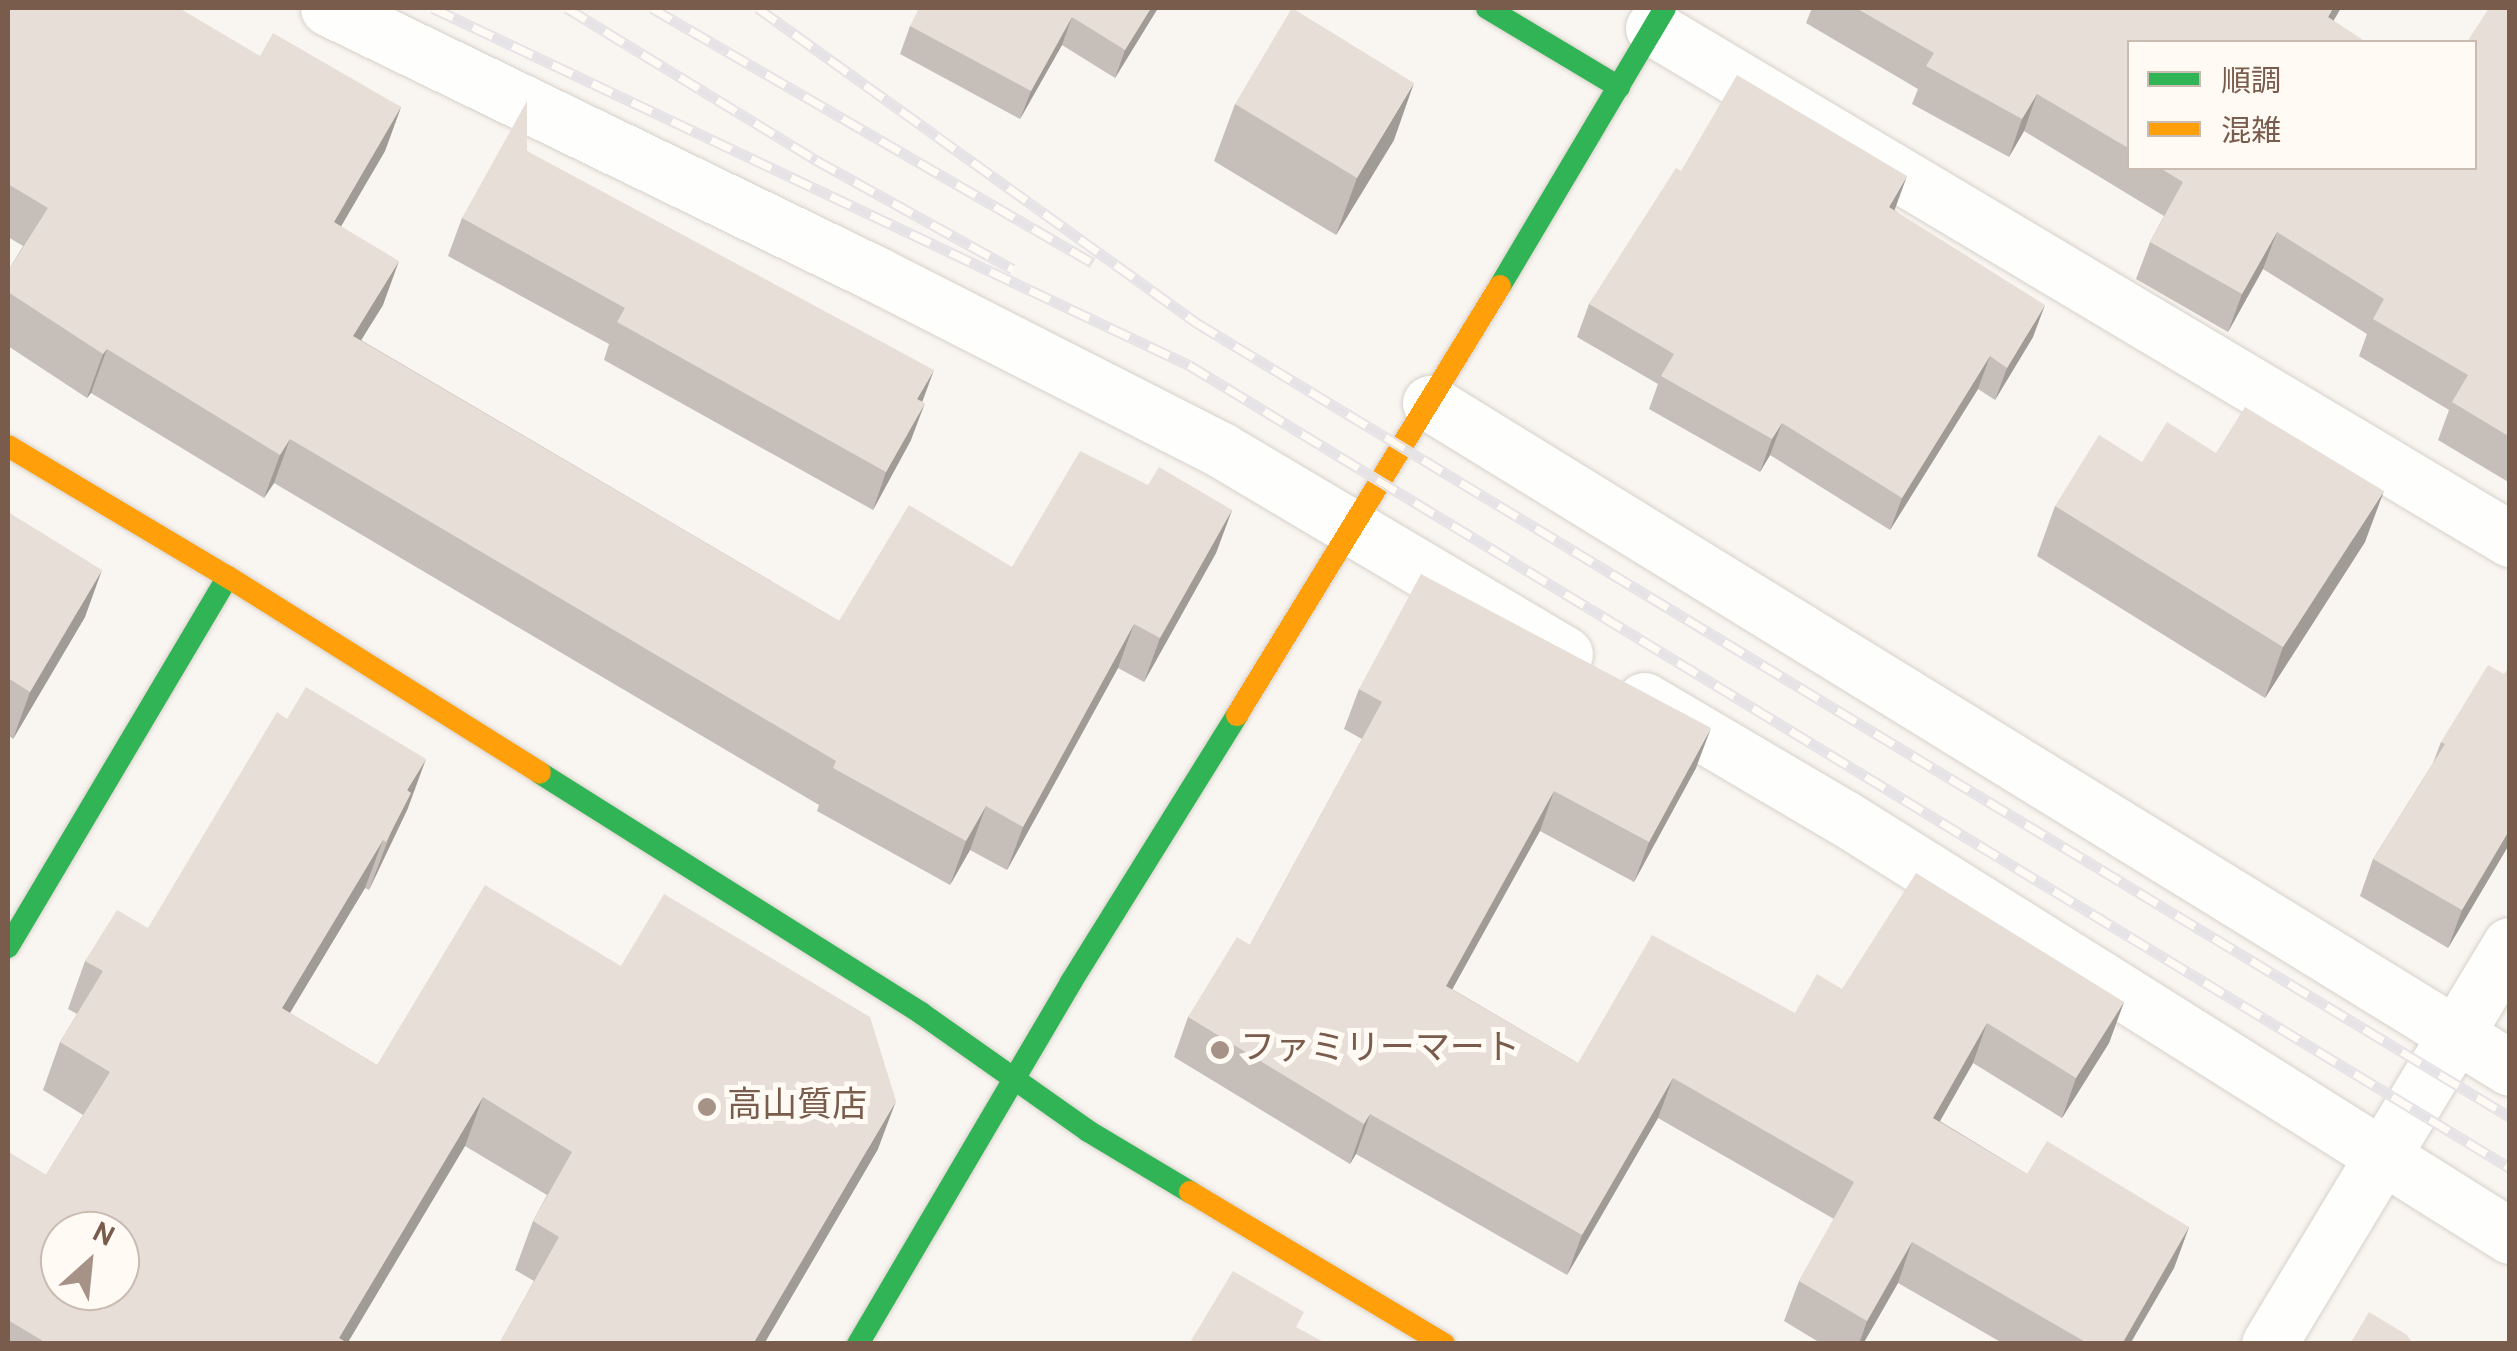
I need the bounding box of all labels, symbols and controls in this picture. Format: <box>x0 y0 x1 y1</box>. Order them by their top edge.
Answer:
legend <box>2127 40 2477 170</box>
text: 順調 <box>2221 65 2281 102</box>
text: 混雑 <box>2221 115 2281 152</box>
place label: ファミリーマート <box>1240 1029 1520 1071</box>
marker: ファミリーマート <box>1209 1039 1231 1061</box>
place label: 高山質店 <box>727 1086 867 1128</box>
marker: 高山質店 <box>696 1096 718 1118</box>
north arrow <box>40 1211 140 1311</box>
text: N <box>86 1215 120 1257</box>

